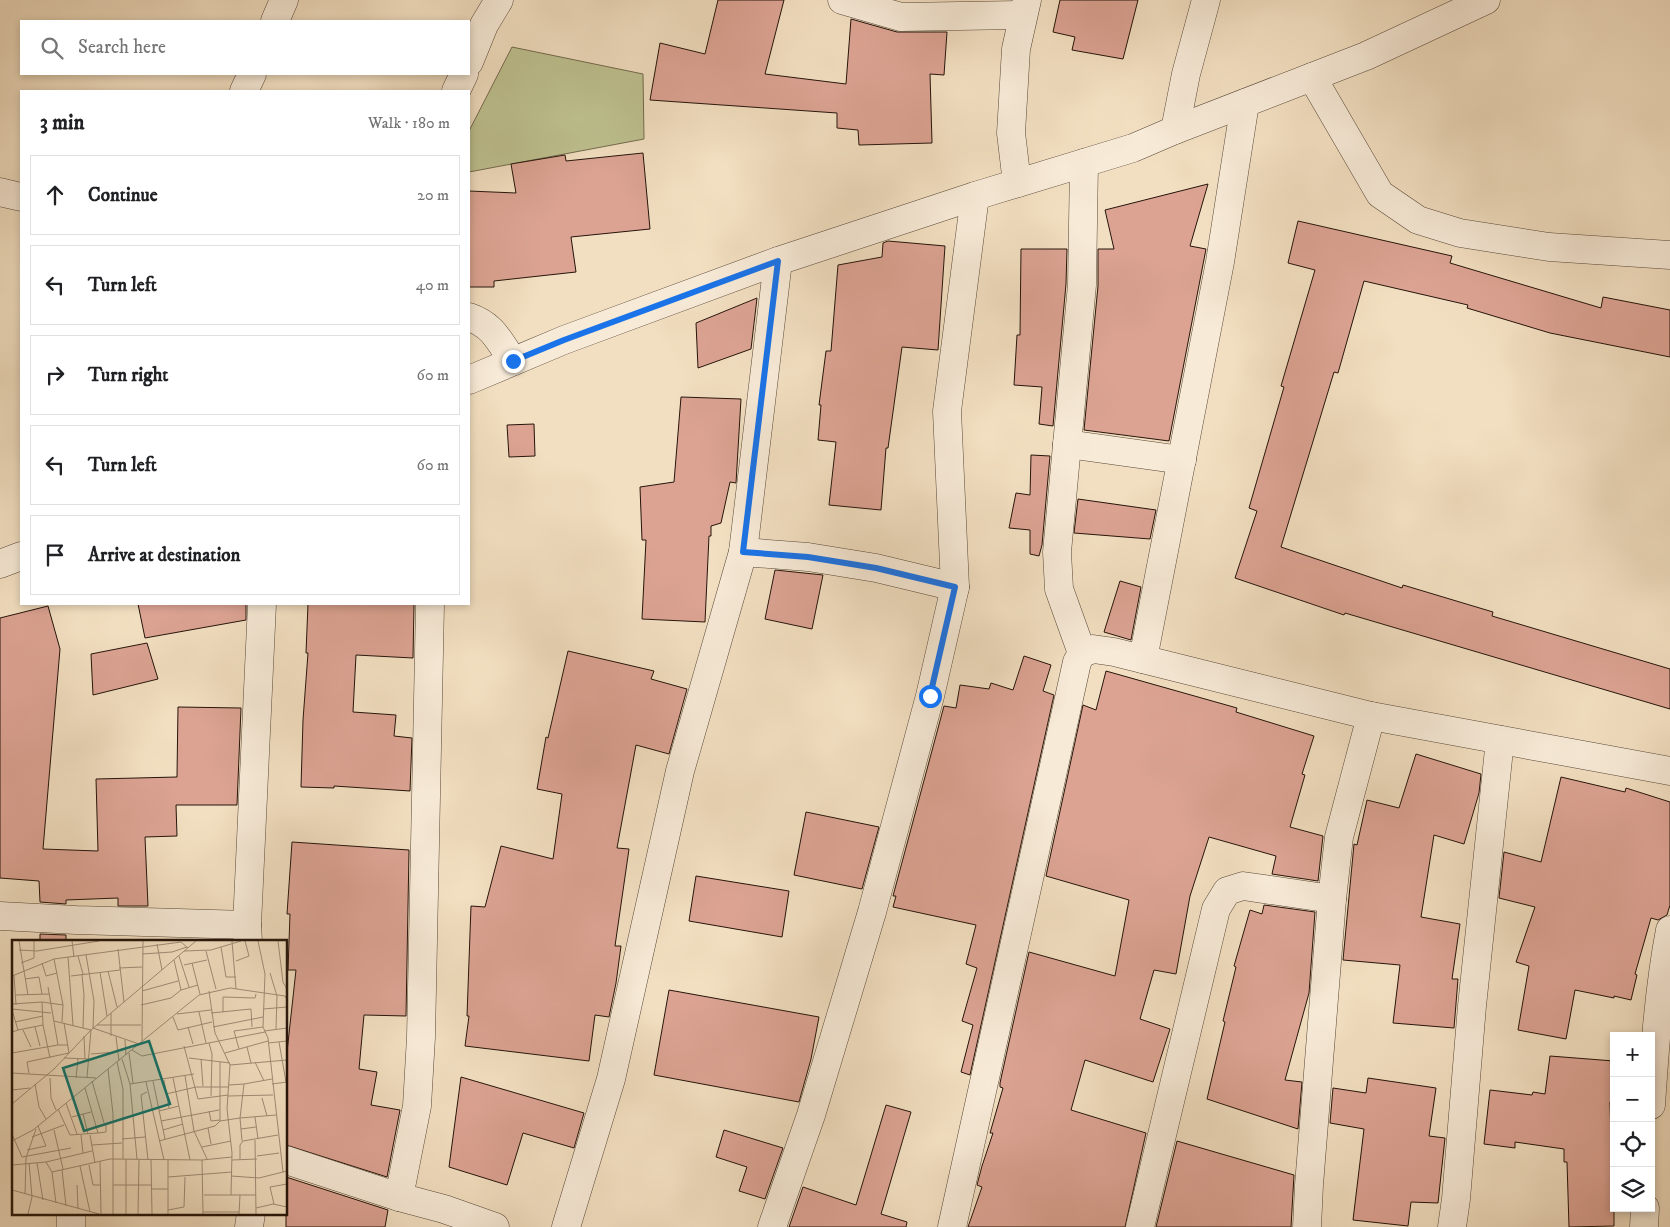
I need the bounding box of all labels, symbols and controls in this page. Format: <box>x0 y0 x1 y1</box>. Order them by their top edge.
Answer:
search box <box>20 20 470 75</box>
icon: search <box>38 34 66 62</box>
text: Search here <box>78 36 166 59</box>
text: 3 min <box>40 110 85 136</box>
text: Walk · 180 m <box>368 113 450 133</box>
icon: ahead <box>41 181 69 209</box>
text: Continue <box>88 184 158 207</box>
text: 20 m <box>417 185 449 205</box>
icon: left <box>41 271 69 299</box>
text: Turn left <box>88 274 157 297</box>
text: 40 m <box>416 275 449 295</box>
route end <box>502 350 525 373</box>
icon: right <box>41 361 69 389</box>
text: Turn right <box>88 364 168 387</box>
text: 60 m <box>417 365 449 385</box>
icon: left <box>41 451 69 479</box>
text: Turn left <box>88 454 157 477</box>
text: 60 m <box>417 455 449 475</box>
icon: arrive <box>41 541 69 569</box>
text: Arrive at destination <box>88 544 240 567</box>
route start <box>919 685 942 708</box>
inset map <box>12 940 288 1214</box>
map controls <box>1610 1032 1655 1212</box>
button: + <box>1610 1032 1655 1077</box>
button: − <box>1610 1077 1655 1122</box>
button: locate <box>1610 1122 1655 1167</box>
button: layers <box>1610 1167 1655 1212</box>

